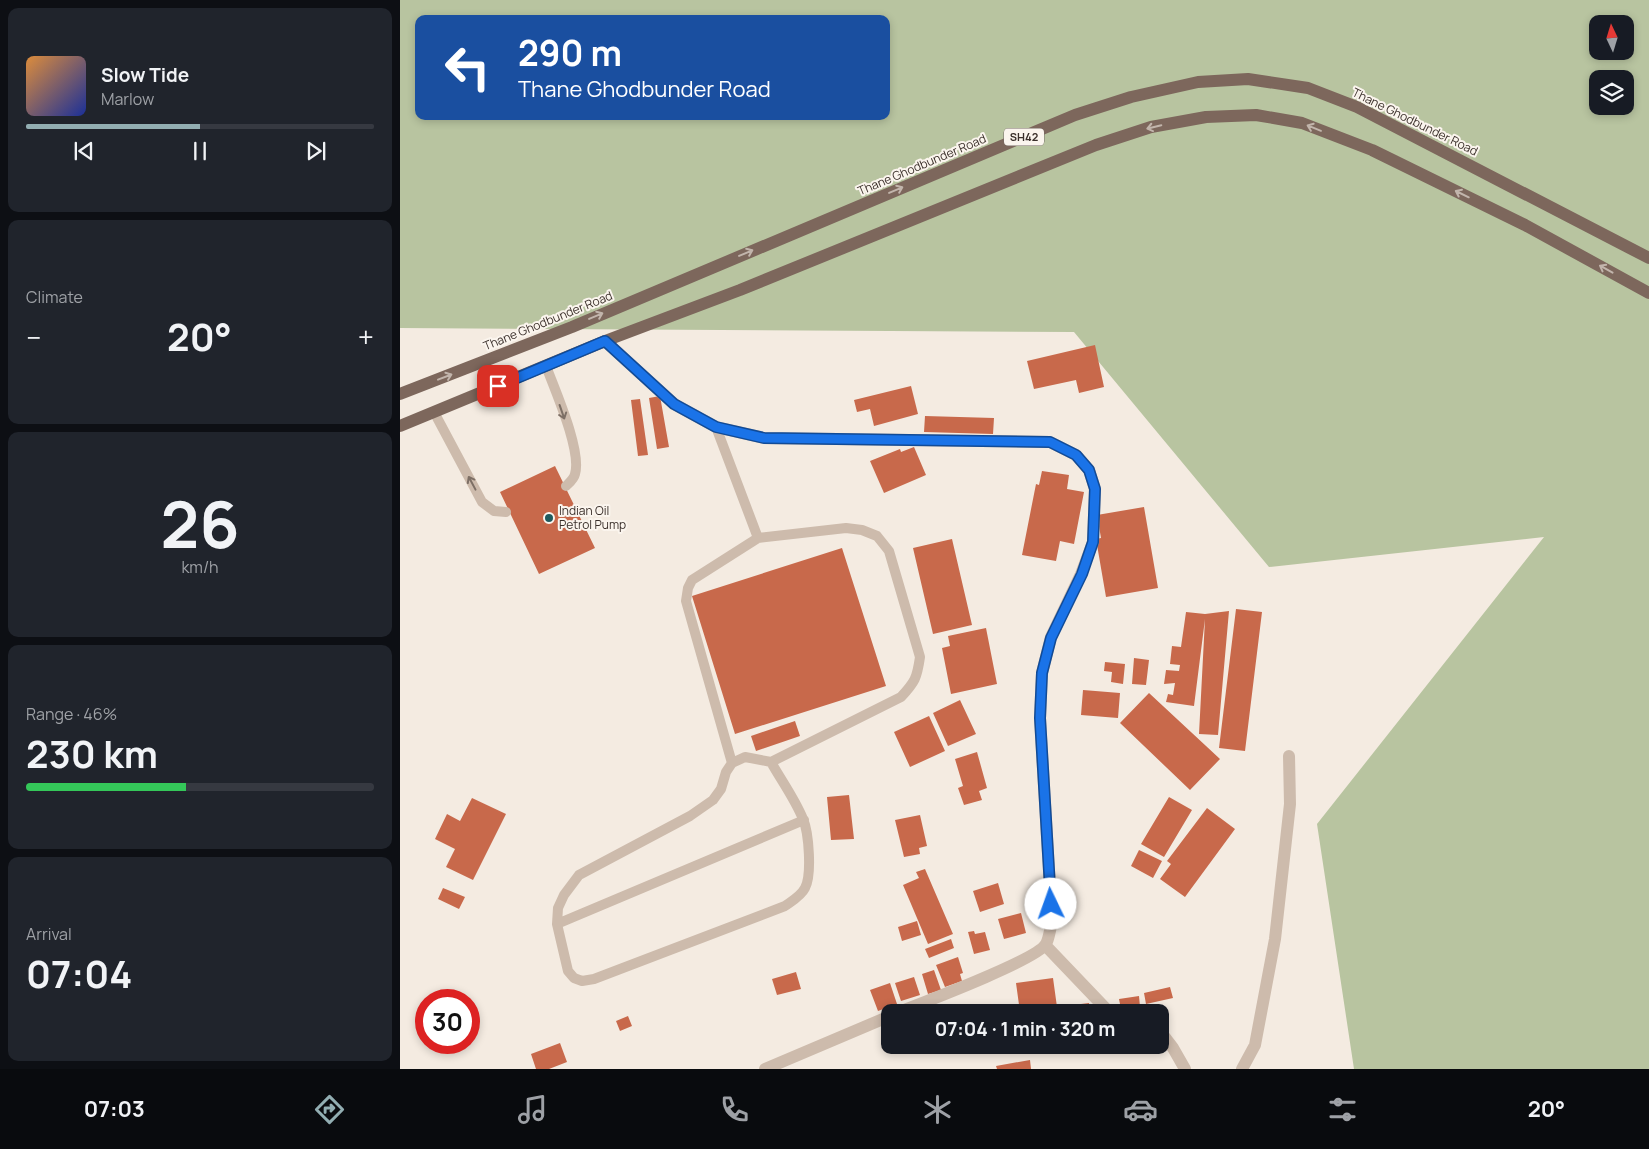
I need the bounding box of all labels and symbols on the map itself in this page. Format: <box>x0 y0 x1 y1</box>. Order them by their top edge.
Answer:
north arrow <box>1589 15 1634 60</box>
street label: Thane Ghodbunder Road <box>1350 84 1481 159</box>
one-way arrow <box>1307 122 1322 132</box>
one-way arrow <box>1147 123 1163 132</box>
road number: SH42 <box>1004 128 1044 146</box>
street label: Thane Ghodbunder Road <box>855 130 989 199</box>
one-way arrow <box>888 185 903 195</box>
one-way arrow <box>1455 189 1470 198</box>
one-way arrow <box>738 248 753 258</box>
one-way arrow <box>1600 264 1614 274</box>
street label: Thane Ghodbunder Road <box>481 287 615 354</box>
one-way arrow <box>588 311 603 321</box>
pin <box>477 365 519 407</box>
one-way arrow <box>438 371 453 380</box>
one-way arrow <box>558 403 567 419</box>
one-way arrow <box>467 476 476 491</box>
place label: Indian Oil Petrol Pump <box>559 502 626 533</box>
marker: Indian Oil Petrol Pump <box>543 512 555 524</box>
position arrow <box>1024 877 1076 929</box>
speed limit sign: 30 <box>415 989 480 1054</box>

